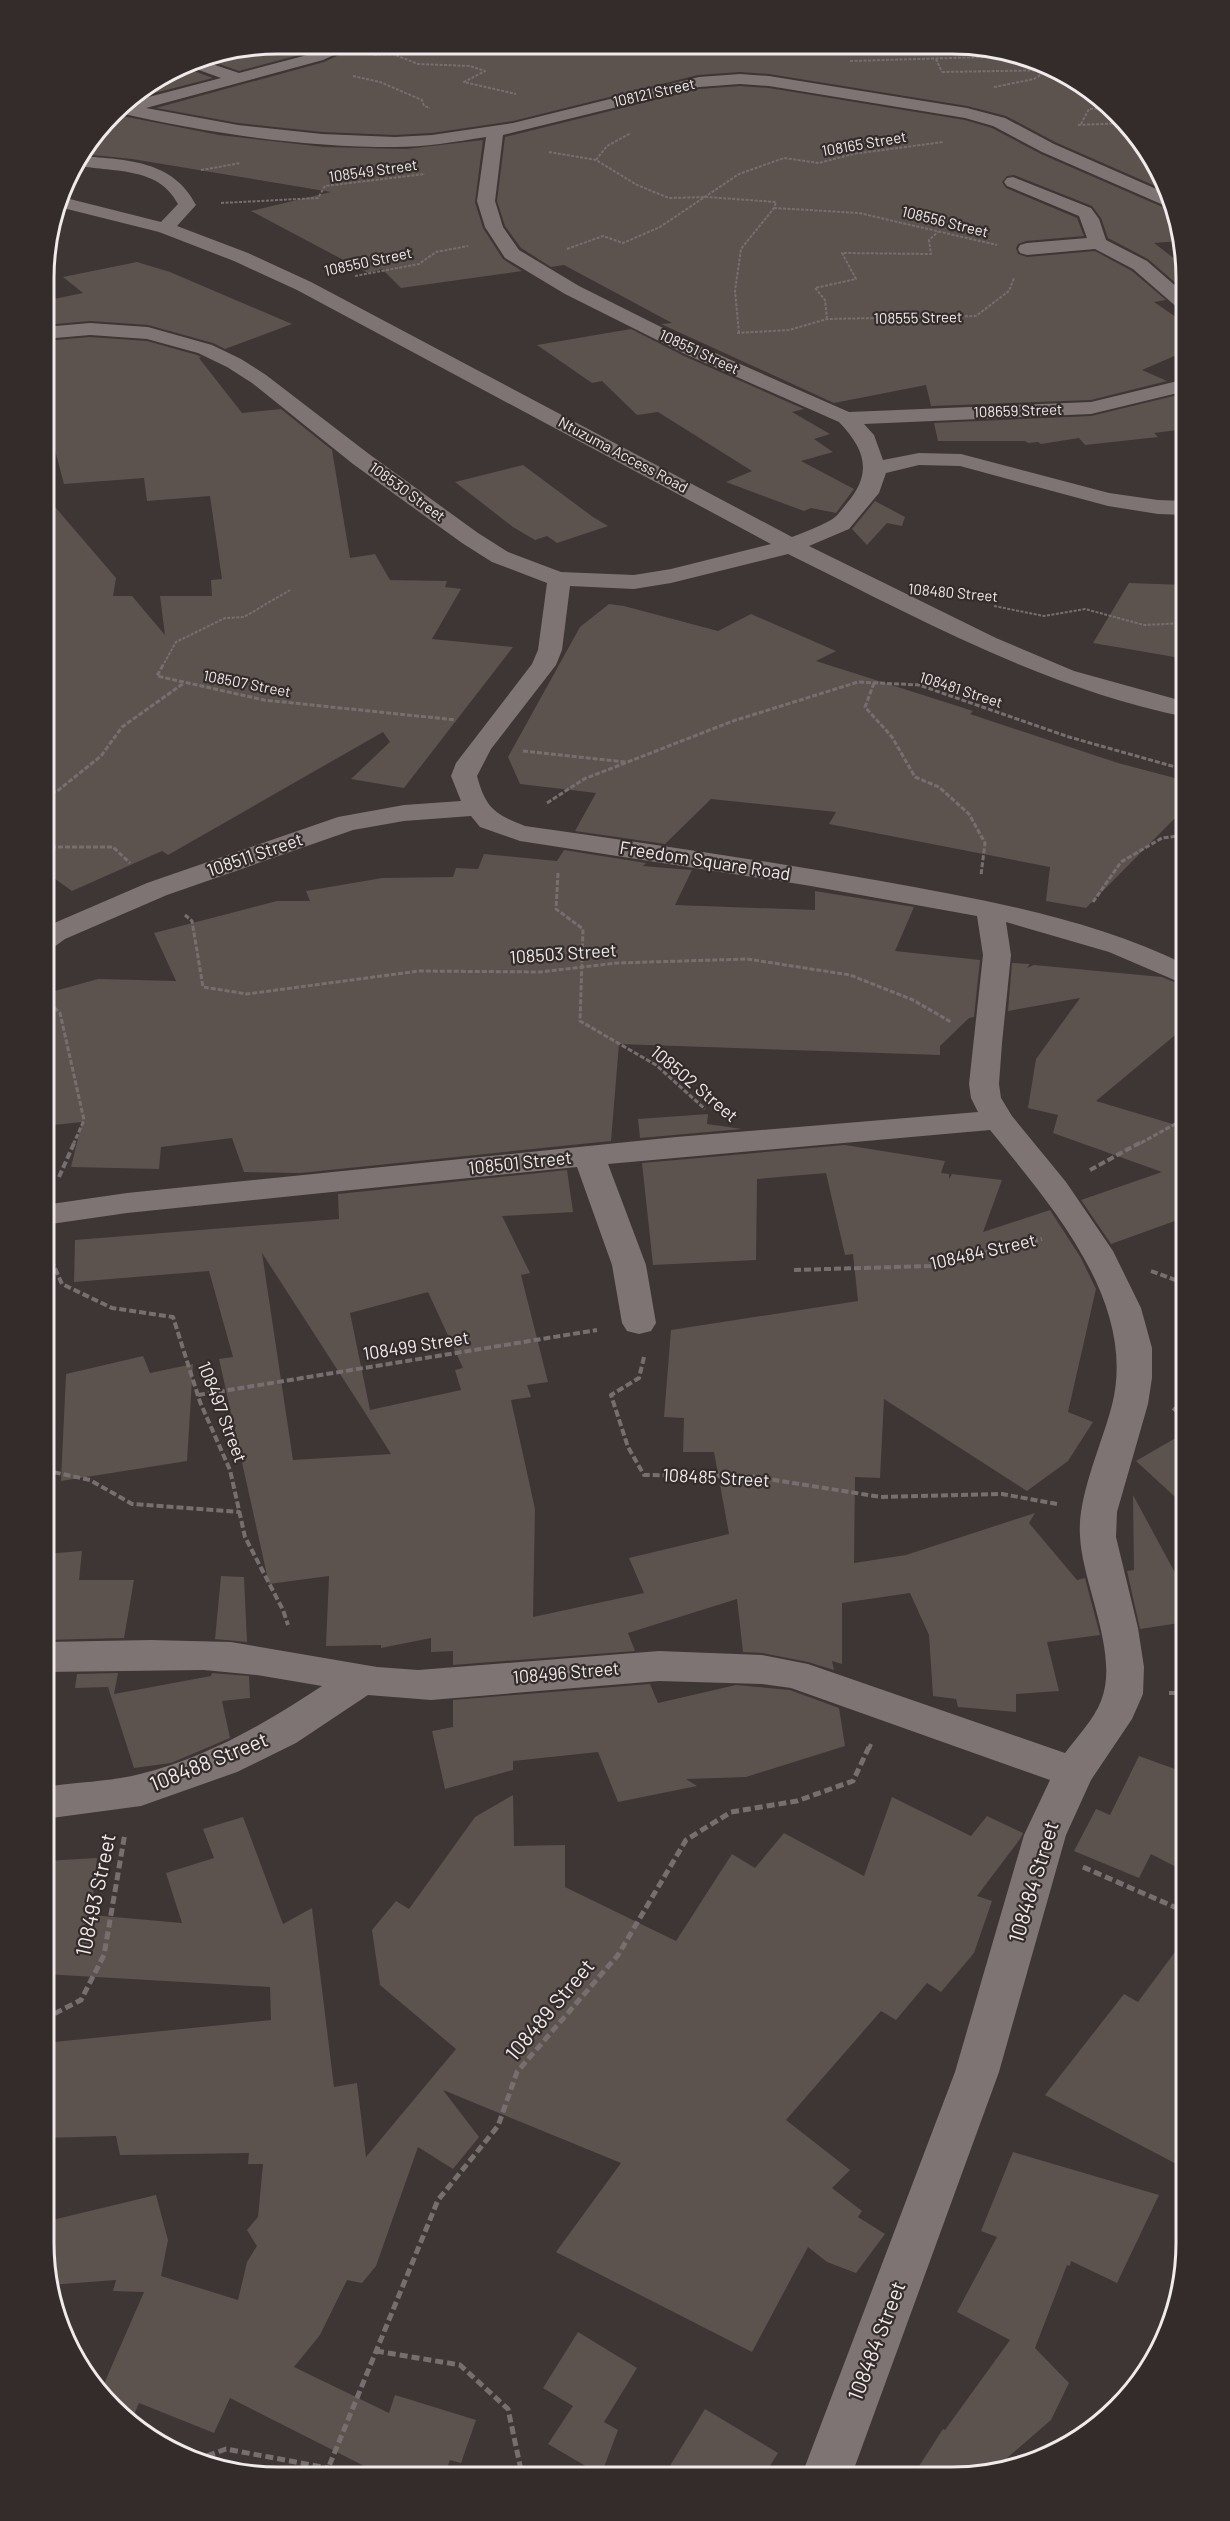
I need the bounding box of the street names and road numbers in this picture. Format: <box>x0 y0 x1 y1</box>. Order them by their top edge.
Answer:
street label: 108121 Street <box>611 74 696 110</box>
street label: 108165 Street <box>820 127 908 159</box>
street label: 108549 Street <box>327 155 418 185</box>
street label: 108556 Street <box>900 202 990 240</box>
street label: 108550 Street <box>322 243 413 279</box>
street label: 108555 Street <box>874 307 962 327</box>
street label: 108551 Street <box>657 325 742 377</box>
street label: 108659 Street <box>973 399 1063 421</box>
street label: Ntuzuma Access Road <box>556 412 691 496</box>
street label: 108530 Street <box>366 458 449 525</box>
street label: 108480 Street <box>907 579 999 605</box>
street label: 108507 Street <box>202 666 292 700</box>
street label: 108481 Street <box>917 667 1005 711</box>
street label: 108511 Street <box>204 827 306 881</box>
street label: Freedom Square Road <box>618 836 792 884</box>
street label: 108503 Street <box>509 938 617 968</box>
street label: 108502 Street <box>646 1040 743 1126</box>
street label: 108501 Street <box>467 1146 573 1178</box>
street label: 108484 Street <box>928 1228 1038 1274</box>
street label: 108499 Street <box>361 1326 471 1364</box>
street label: 108497 Street <box>194 1358 252 1465</box>
street label: 108485 Street <box>662 1463 770 1491</box>
street label: 108496 Street <box>512 1656 620 1688</box>
street label: 108488 Street <box>146 1726 271 1796</box>
street label: 108484 Street <box>1002 1818 1063 1945</box>
street label: 108493 Street <box>69 1831 120 1958</box>
street label: 108489 Street <box>499 1953 599 2065</box>
street label: 108484 Street <box>841 2277 910 2404</box>

